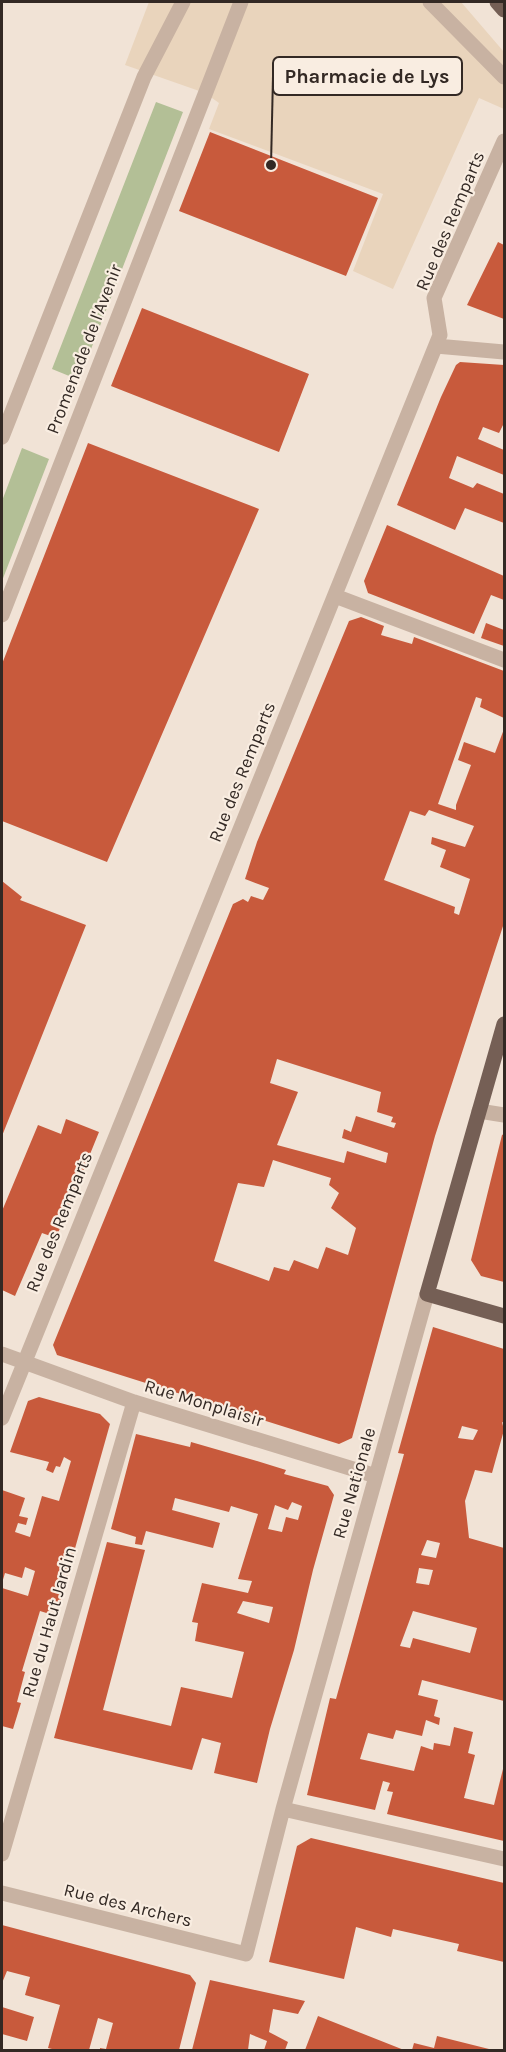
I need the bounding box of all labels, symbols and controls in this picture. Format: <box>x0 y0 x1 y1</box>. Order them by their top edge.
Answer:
callout: Pharmacie de Lys <box>273 57 462 95</box>
text: Pharmacie de Lys <box>285 65 449 88</box>
street label: Rue des Remparts <box>411 148 489 294</box>
street label: Promenade de l'Avenir <box>41 261 127 437</box>
street label: Rue des Remparts <box>204 699 280 845</box>
street label: Rue des Remparts <box>21 1149 97 1295</box>
street label: Rue Monplaisir <box>142 1374 267 1432</box>
street label: Rue Nationale <box>328 1425 380 1541</box>
street label: Rue du Haut Jardin <box>17 1544 81 1700</box>
street label: Rue des Archers <box>62 1878 194 1932</box>

